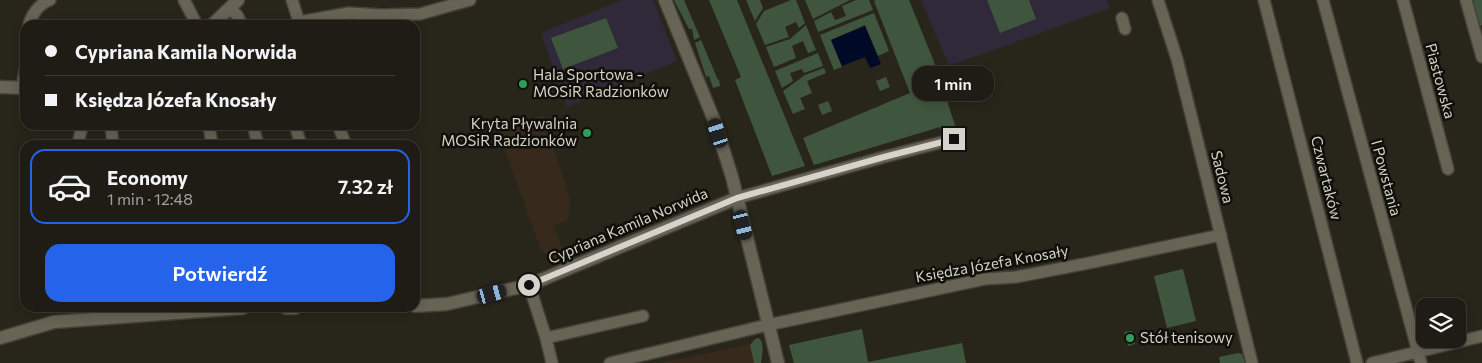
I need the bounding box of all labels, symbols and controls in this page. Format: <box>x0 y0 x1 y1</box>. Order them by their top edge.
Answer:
text: Cypriana Kamila Norwida <box>75 40 297 63</box>
street label: Piastowska <box>1422 41 1460 120</box>
place label: Hala Sportowa - MOSiR Radzionków <box>533 65 669 100</box>
callout: 1 min <box>913 66 995 102</box>
text: 1 min <box>934 74 972 93</box>
marker: Hala Sportowa - MOSiR Radzionków <box>517 78 529 90</box>
text: Księdza Józefa Knosały <box>75 88 277 111</box>
place label: Kryta Pływalnia MOSiR Radzionków <box>441 114 577 149</box>
car <box>706 116 729 150</box>
marker: Kryta Pływalnia MOSiR Radzionków <box>581 127 593 139</box>
route end <box>943 128 965 150</box>
street label: Czwartaków <box>1308 134 1346 222</box>
street label: I Powstania <box>1368 138 1406 218</box>
street label: Sadowa <box>1208 149 1238 205</box>
icon: car <box>47 164 92 209</box>
text: Economy <box>107 166 188 189</box>
text: 7.32 zł <box>338 175 393 198</box>
street label: Cypriana Kamila Norwida <box>545 183 710 267</box>
text: 1 min · 12:48 <box>107 189 193 208</box>
car <box>732 209 753 241</box>
street label: Księdza Józefa Knosały <box>914 241 1070 285</box>
button: Potwierdź <box>45 244 395 302</box>
route start <box>518 274 540 296</box>
car <box>475 283 508 305</box>
map controls <box>1416 298 1466 348</box>
button: layers <box>1416 298 1466 348</box>
place label: Stół tenisowy <box>1140 328 1233 346</box>
marker: Stół tenisowy <box>1124 332 1136 344</box>

